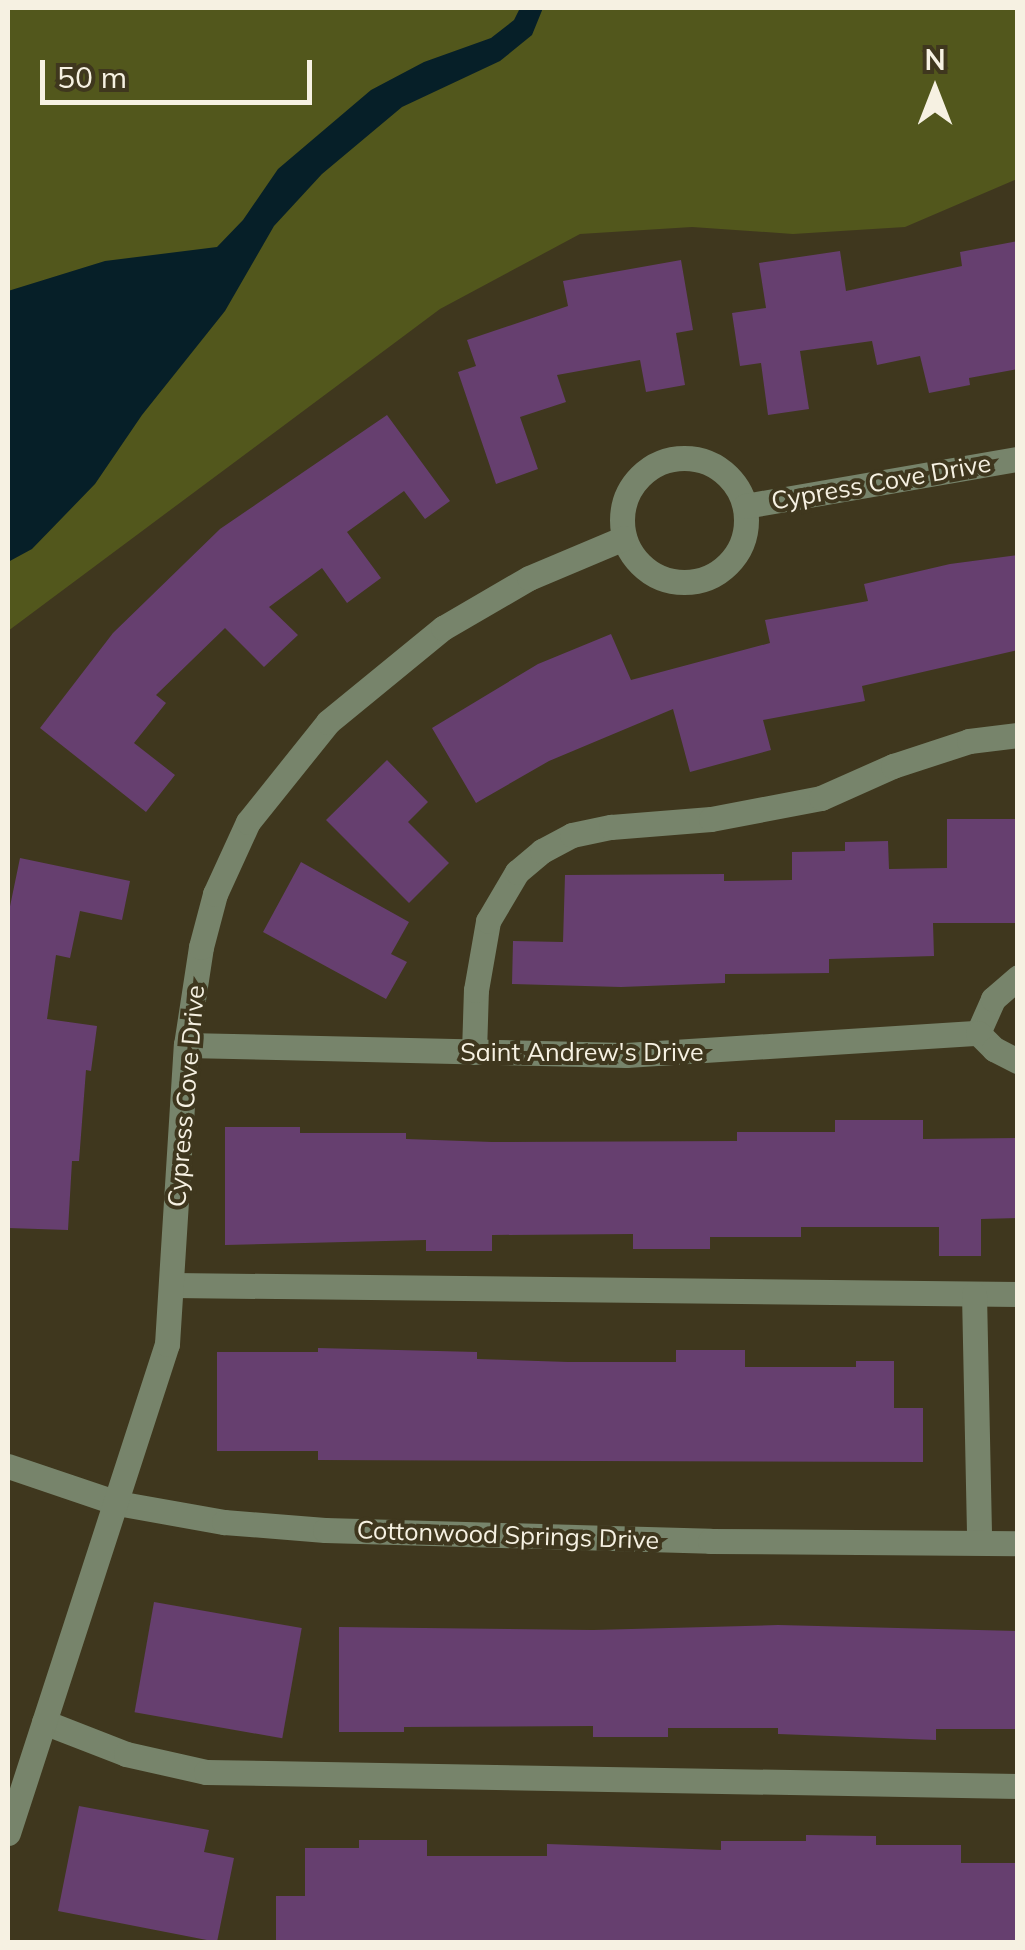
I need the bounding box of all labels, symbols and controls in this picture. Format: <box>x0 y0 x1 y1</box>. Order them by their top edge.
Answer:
scale bar <box>45 40 318 102</box>
north arrow <box>885 40 985 140</box>
text: N <box>924 42 946 77</box>
text: 50 m <box>57 58 127 96</box>
street label: Cypress Cove Drive <box>769 448 993 516</box>
street label: Cypress Cove Drive <box>161 984 211 1208</box>
street label: Saint Andrew's Drive <box>460 1037 704 1067</box>
street label: Cottonwood Springs Drive <box>356 1515 660 1555</box>

